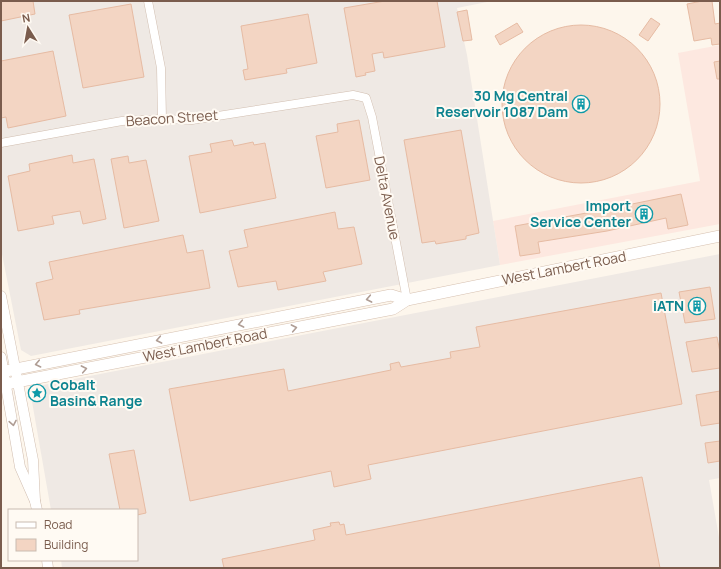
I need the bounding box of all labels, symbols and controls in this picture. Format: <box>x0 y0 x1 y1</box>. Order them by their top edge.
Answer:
north arrow <box>8 8 48 48</box>
text: N <box>21 10 31 26</box>
place label: 30 Mg Central Reservoir 1087 Dam <box>436 86 568 121</box>
building icon: 30 Mg Central Reservoir 1087 Dam <box>571 94 591 114</box>
street label: Beacon Street <box>125 105 219 130</box>
street label: Delta Avenue <box>370 154 405 241</box>
place label: Import Service Center <box>530 196 631 231</box>
building icon: Import Service Center <box>634 204 654 224</box>
street label: West Lambert Road <box>500 246 628 289</box>
one-way arrow <box>366 295 372 303</box>
place label: iATN <box>653 296 684 315</box>
building icon: iATN <box>687 296 707 316</box>
one-way arrow <box>238 319 245 328</box>
street label: West Lambert Road <box>141 323 269 366</box>
one-way arrow <box>291 325 297 333</box>
one-way arrow <box>156 335 162 344</box>
one-way arrow <box>35 360 41 368</box>
one-way arrow <box>81 365 87 373</box>
place label: Cobalt Basin& Range <box>50 375 142 410</box>
place icon: Cobalt Basin& Range <box>27 383 47 403</box>
one-way arrow <box>8 419 16 426</box>
legend <box>8 509 138 561</box>
text: Road <box>44 516 72 533</box>
text: Building <box>44 536 88 553</box>

